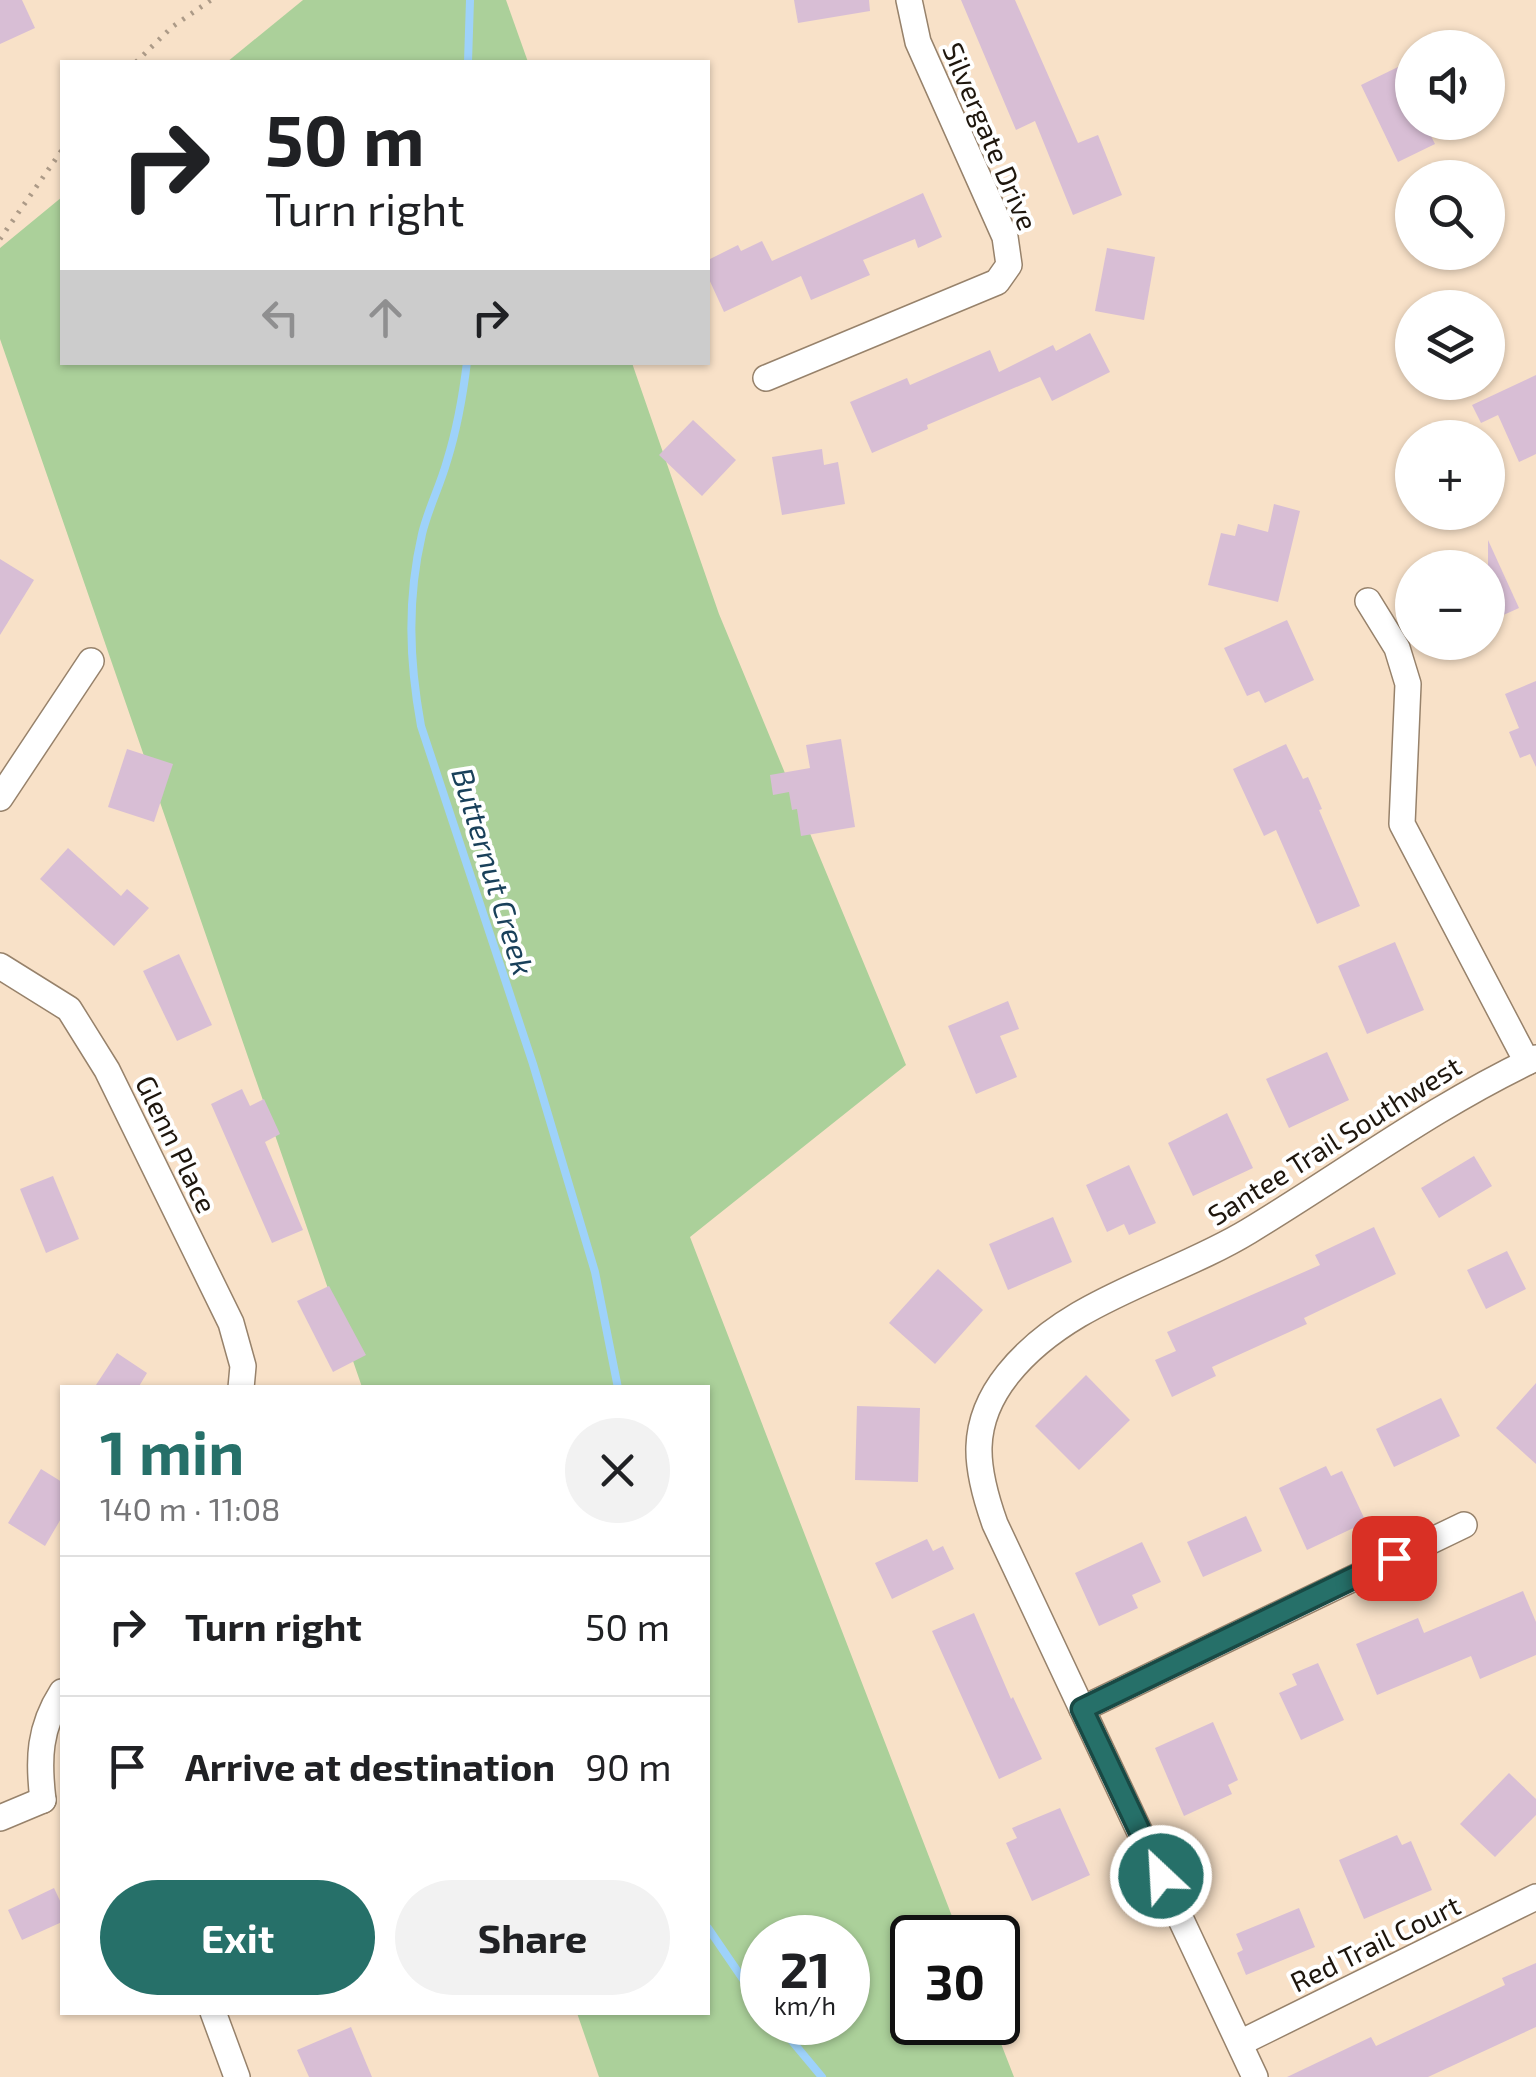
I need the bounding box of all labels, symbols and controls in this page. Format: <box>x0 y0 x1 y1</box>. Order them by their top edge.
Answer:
map controls <box>1395 30 1505 660</box>
button: sound <box>1395 30 1505 140</box>
street label: Silvergate Drive <box>936 37 1046 235</box>
text: 50 m <box>265 96 425 180</box>
icon: right <box>100 100 230 230</box>
button: search <box>1395 160 1505 270</box>
text: Turn right <box>265 181 465 235</box>
icon: left <box>253 290 308 345</box>
icon: ahead <box>358 290 413 345</box>
icon: right <box>463 290 518 345</box>
button: layers <box>1395 290 1505 400</box>
button: + <box>1395 420 1505 530</box>
button: − <box>1395 550 1505 660</box>
water label: Butternut Creek <box>445 763 543 979</box>
street label: Santee Trail Southwest <box>1201 1048 1467 1232</box>
street label: Glenn Place <box>129 1070 225 1218</box>
text: 1 min <box>100 1415 244 1487</box>
button: close <box>565 1418 670 1523</box>
text: 140 m · 11:08 <box>100 1489 280 1527</box>
pin <box>1352 1516 1437 1601</box>
icon: arrive <box>1367 1531 1422 1586</box>
icon: right <box>100 1599 155 1654</box>
text: Turn right <box>185 1603 362 1649</box>
text: 50 m <box>585 1603 670 1649</box>
icon: arrive <box>100 1739 155 1794</box>
text: Arrive at destination <box>185 1743 555 1789</box>
text: 90 m <box>585 1743 672 1789</box>
position arrow <box>1109 1824 1213 1928</box>
button: Exit <box>100 1880 375 1995</box>
button: Share <box>395 1880 670 1995</box>
street label: Red Trail Court <box>1285 1887 1465 1999</box>
speed limit sign: 30 <box>890 1915 1020 2045</box>
text: 21 <box>780 1938 830 1998</box>
text: km/h <box>774 1990 836 2020</box>

